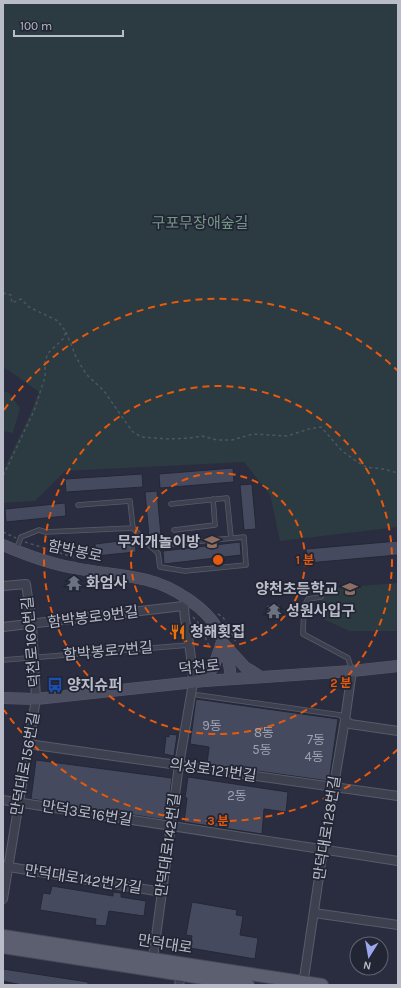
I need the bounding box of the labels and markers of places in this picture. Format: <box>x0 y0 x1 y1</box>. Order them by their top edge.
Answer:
place label: 무지개놀이방 <box>117 533 200 551</box>
school or university icon: 무지개놀이방 <box>203 533 221 551</box>
centre of rings <box>211 553 225 567</box>
temple icon: 화엄사 <box>65 574 83 592</box>
place label: 화엄사 <box>86 574 128 592</box>
place label: 양천초등학교 <box>255 580 338 598</box>
school or university icon: 양천초등학교 <box>341 580 359 598</box>
temple icon: 성원사입구 <box>265 602 283 620</box>
place label: 성원사입구 <box>286 602 355 620</box>
restaurant icon: 청해횟집 <box>169 623 187 641</box>
place label: 청해횟집 <box>190 623 245 641</box>
bus stop icon: 양지슈퍼 <box>46 676 64 694</box>
place label: 양지슈퍼 <box>67 676 122 694</box>

